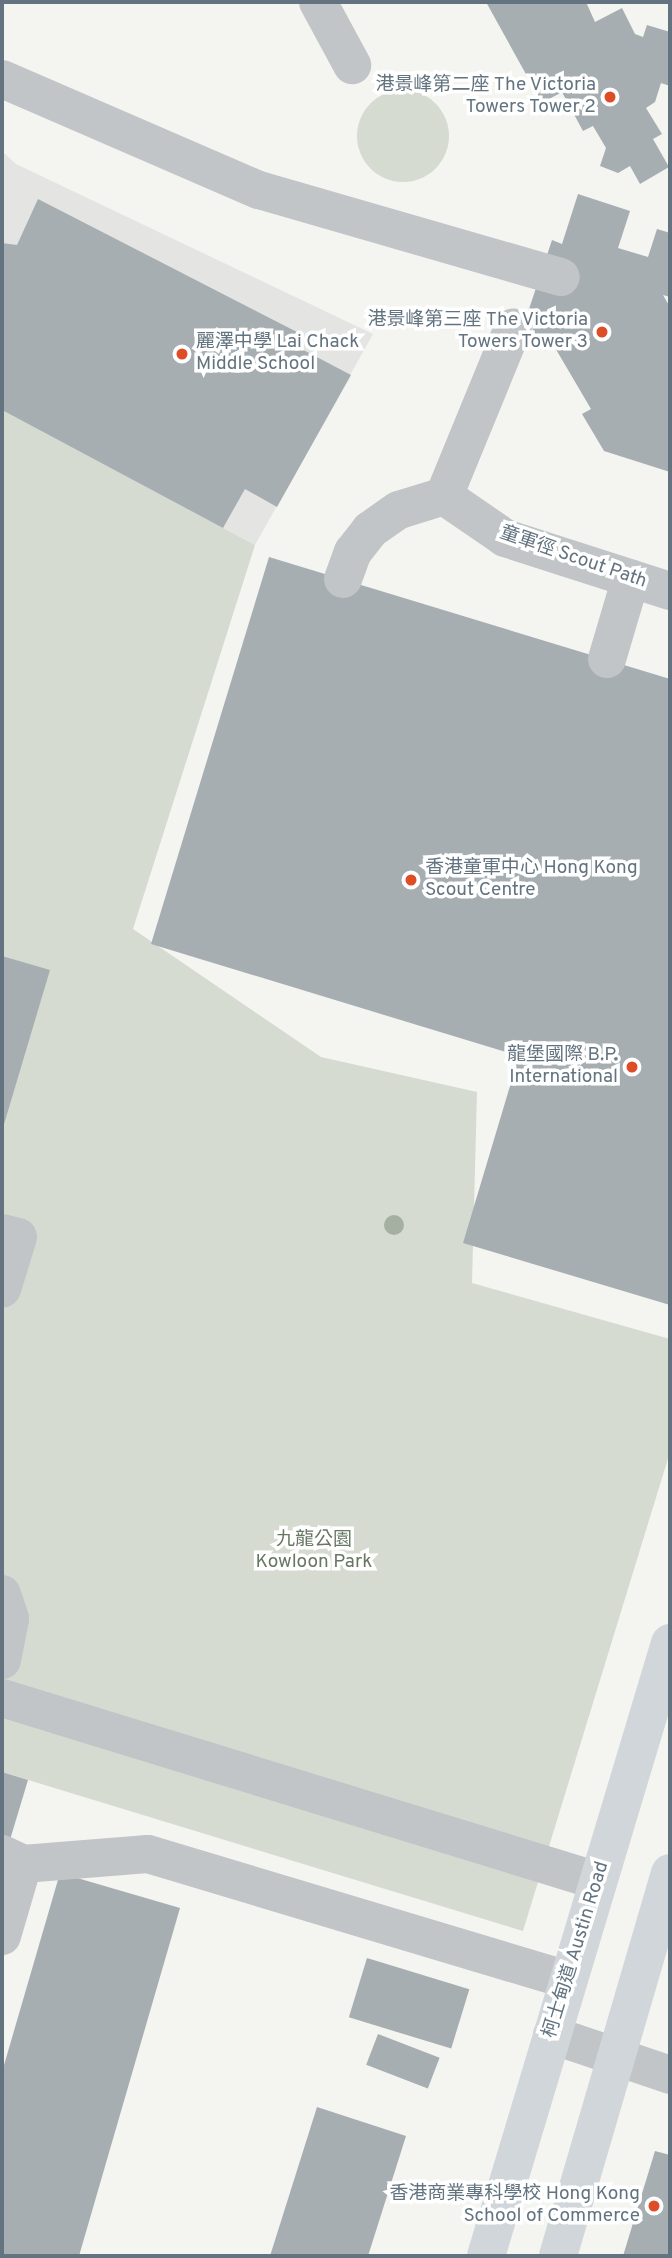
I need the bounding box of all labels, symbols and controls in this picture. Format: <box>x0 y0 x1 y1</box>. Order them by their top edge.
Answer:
place label: 港景峰第二座 The Victoria Towers Tower 2 <box>375 75 596 119</box>
marker: 港景峰第二座 The Victoria Towers Tower 2 <box>602 89 618 105</box>
place label: 港景峰第三座 The Victoria Towers Tower 3 <box>367 310 588 354</box>
marker: 港景峰第三座 The Victoria Towers Tower 3 <box>594 324 610 340</box>
place label: 麗澤中學 Lai Chack Middle School <box>196 332 359 376</box>
marker: 麗澤中學 Lai Chack Middle School <box>174 346 190 362</box>
street label: 童軍徑 Scout Path <box>497 522 649 594</box>
place label: 香港童軍中心 Hong Kong Scout Centre <box>425 858 638 902</box>
marker: 香港童軍中心 Hong Kong Scout Centre <box>403 872 419 888</box>
place label: 龍堡國際 B.P. International <box>507 1045 618 1089</box>
marker: 龍堡國際 B.P. International <box>624 1059 640 1075</box>
park label: 九龍公園 Kowloon Park <box>256 1530 372 1574</box>
street label: 柯士甸道 Austin Road <box>539 1859 615 2041</box>
place label: 香港商業專科學校 Hong Kong School of Commerce <box>389 2184 640 2228</box>
marker: 香港商業專科學校 Hong Kong School of Commerce <box>646 2198 662 2214</box>

